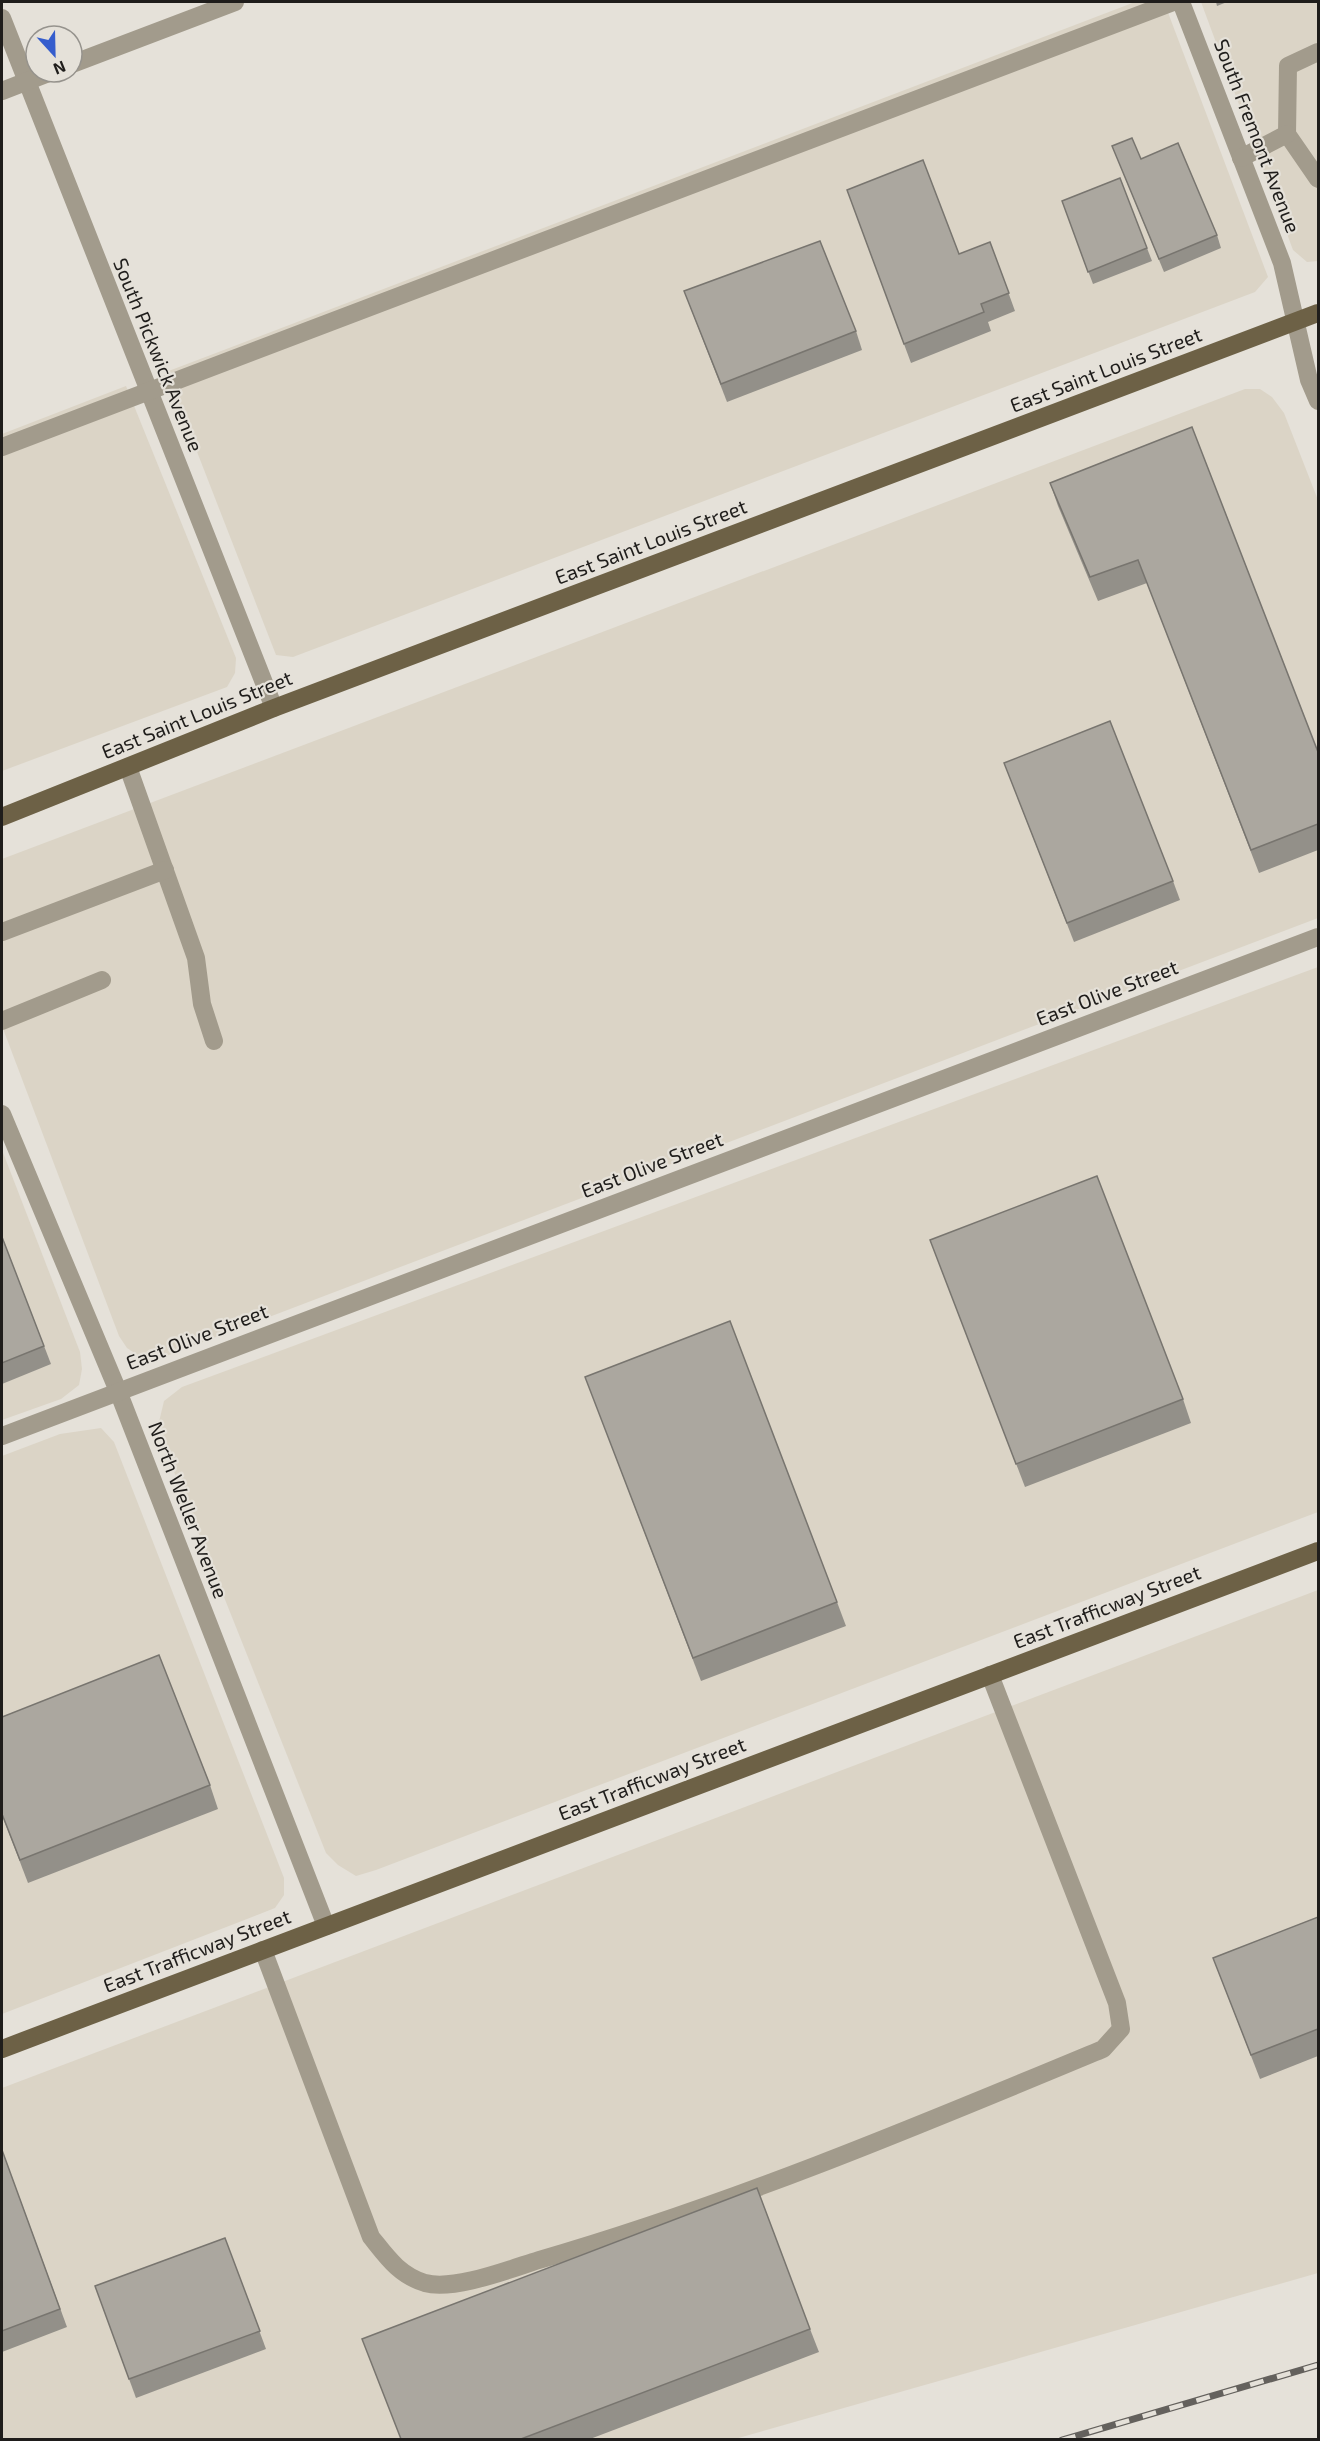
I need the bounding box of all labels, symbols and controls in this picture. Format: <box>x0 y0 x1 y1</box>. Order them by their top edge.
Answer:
north arrow <box>24 24 84 84</box>
street label: South Fremont Avenue <box>1210 35 1306 236</box>
text: N <box>51 57 69 79</box>
street label: South Pickwick Avenue <box>109 254 209 455</box>
street label: East Saint Louis Street <box>1006 321 1205 417</box>
street label: East Saint Louis Street <box>551 493 750 589</box>
street label: East Saint Louis Street <box>98 665 296 763</box>
street label: East Olive Street <box>1032 954 1181 1030</box>
street label: East Olive Street <box>577 1126 726 1202</box>
street label: East Olive Street <box>122 1298 271 1374</box>
street label: North Weller Avenue <box>144 1418 234 1601</box>
street label: East Trafficway Street <box>1010 1559 1204 1653</box>
street label: East Trafficway Street <box>555 1731 749 1825</box>
street label: East Trafficway Street <box>100 1903 294 1997</box>

